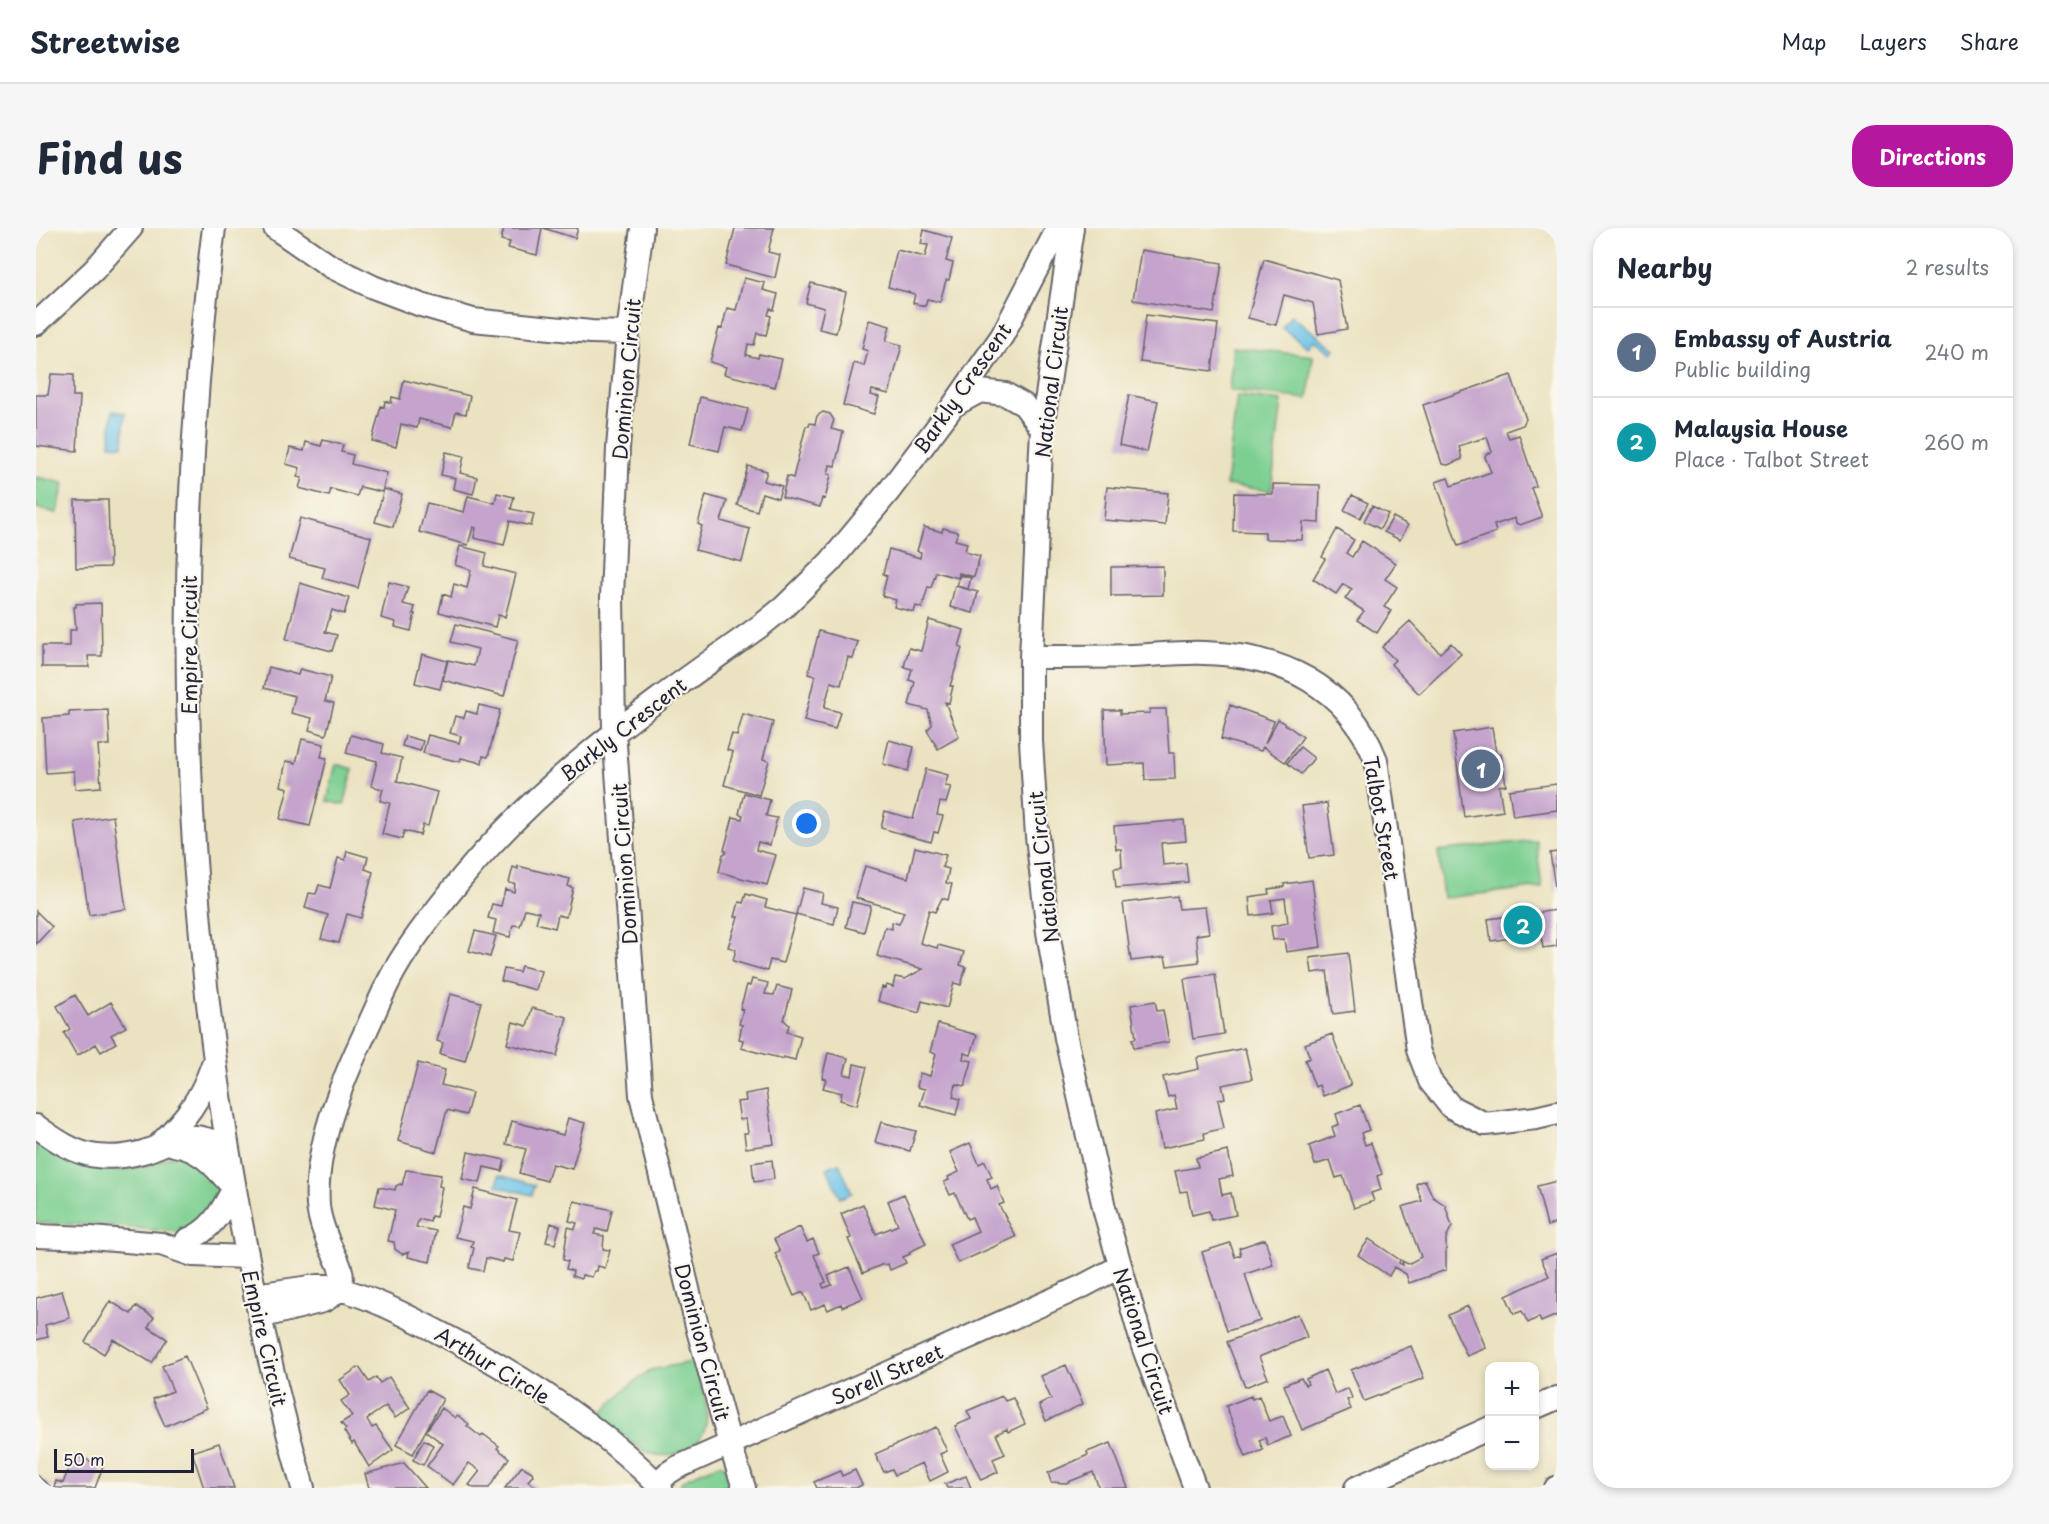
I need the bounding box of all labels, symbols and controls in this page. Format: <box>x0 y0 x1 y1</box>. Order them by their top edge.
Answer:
text: Streetwise <box>30 20 180 63</box>
text: Map <box>1782 25 1826 57</box>
text: Layers <box>1859 25 1927 57</box>
text: Share <box>1960 25 2019 57</box>
text: Find us <box>36 125 183 188</box>
button: Directions <box>1852 125 2013 187</box>
text: Nearby <box>1617 248 1712 287</box>
text: 2 results <box>1906 252 1989 282</box>
street label: Dominion Circuit <box>604 297 648 461</box>
street label: National Circuit <box>1027 305 1075 459</box>
street label: Barkly Crescent <box>906 316 1018 460</box>
text: Embassy of Austria <box>1674 321 1892 354</box>
text: 1 <box>1632 337 1641 367</box>
text: 240 m <box>1924 337 1989 367</box>
text: Public building <box>1674 354 1811 384</box>
text: Malaysia House <box>1674 411 1848 444</box>
text: 2 <box>1629 427 1644 457</box>
text: 260 m <box>1924 427 1989 457</box>
text: Place · Talbot Street <box>1674 444 1869 474</box>
street label: Empire Circuit <box>174 575 204 715</box>
street label: Barkly Crescent <box>553 670 693 788</box>
pin: 1 <box>1462 746 1500 792</box>
street label: Talbot Street <box>1356 754 1408 882</box>
street label: Dominion Circuit <box>603 782 645 946</box>
street label: National Circuit <box>1020 790 1066 944</box>
your location <box>792 809 821 838</box>
pin: 2 <box>1504 902 1542 948</box>
street label: Dominion Circuit <box>668 1260 738 1424</box>
street label: National Circuit <box>1106 1264 1182 1418</box>
street label: Empire Circuit <box>235 1267 295 1409</box>
street label: Arthur Circle <box>430 1319 556 1411</box>
street label: Sorell Street <box>826 1336 948 1412</box>
map controls <box>1485 1362 1539 1470</box>
button: + <box>1485 1362 1539 1416</box>
button: − <box>1485 1416 1539 1470</box>
scale bar <box>54 1446 194 1474</box>
text: 50 m <box>63 1447 104 1471</box>

